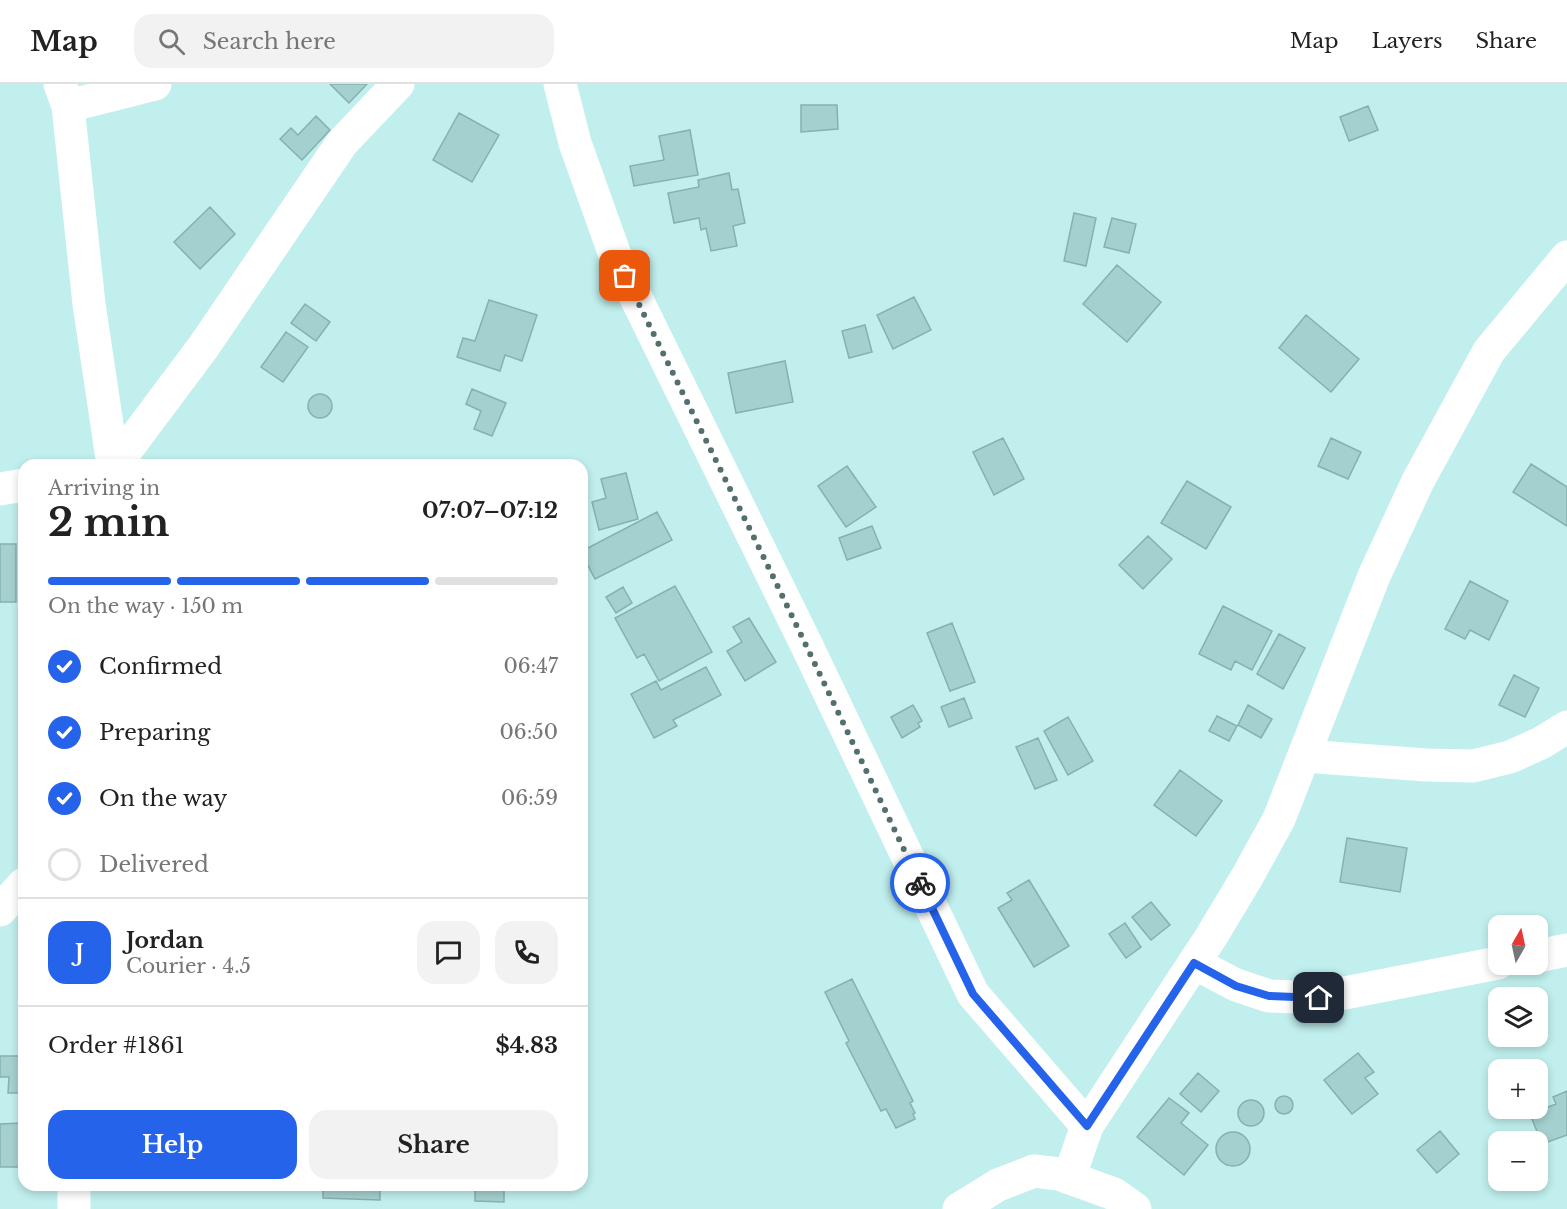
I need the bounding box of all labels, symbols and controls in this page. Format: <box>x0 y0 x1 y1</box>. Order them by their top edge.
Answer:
search box <box>134 14 554 68</box>
text: Map <box>30 24 98 59</box>
icon: search <box>155 25 188 58</box>
text: Search here <box>203 28 336 55</box>
text: Map <box>1290 28 1339 54</box>
text: Layers <box>1372 28 1443 54</box>
text: Share <box>1476 28 1537 54</box>
pin <box>599 250 650 301</box>
icon: bag <box>608 259 641 292</box>
text: Arriving in <box>48 476 160 500</box>
text: 07:07–07:12 <box>422 497 558 524</box>
text: 2 min <box>48 498 169 547</box>
text: On the way · 150 m <box>48 594 243 618</box>
icon: check <box>48 650 81 683</box>
text: Confirmed <box>99 653 222 680</box>
text: 06:47 <box>503 654 558 678</box>
icon: check <box>48 716 81 749</box>
text: Preparing <box>99 719 210 746</box>
text: 06:50 <box>500 720 558 744</box>
icon: check <box>48 782 81 815</box>
text: On the way <box>99 785 227 812</box>
text: 06:59 <box>501 786 558 810</box>
text: Delivered <box>99 851 209 878</box>
courier <box>890 853 950 913</box>
icon: bike <box>904 867 937 900</box>
north arrow <box>1488 915 1548 975</box>
map controls <box>1488 915 1548 1191</box>
button: chat <box>417 921 480 984</box>
button: phone <box>495 921 558 984</box>
text: Jordan <box>126 927 204 954</box>
text: J <box>75 939 84 966</box>
text: Courier · 4.5 <box>126 954 251 978</box>
pin <box>1293 972 1344 1023</box>
icon: home <box>1302 981 1335 1014</box>
button: layers <box>1488 987 1548 1047</box>
text: Order #1861 <box>48 1032 185 1059</box>
text: $4.83 <box>496 1032 558 1059</box>
button: + <box>1488 1059 1548 1119</box>
button: Help <box>48 1110 297 1179</box>
button: Share <box>309 1110 558 1179</box>
button: − <box>1488 1131 1548 1191</box>

